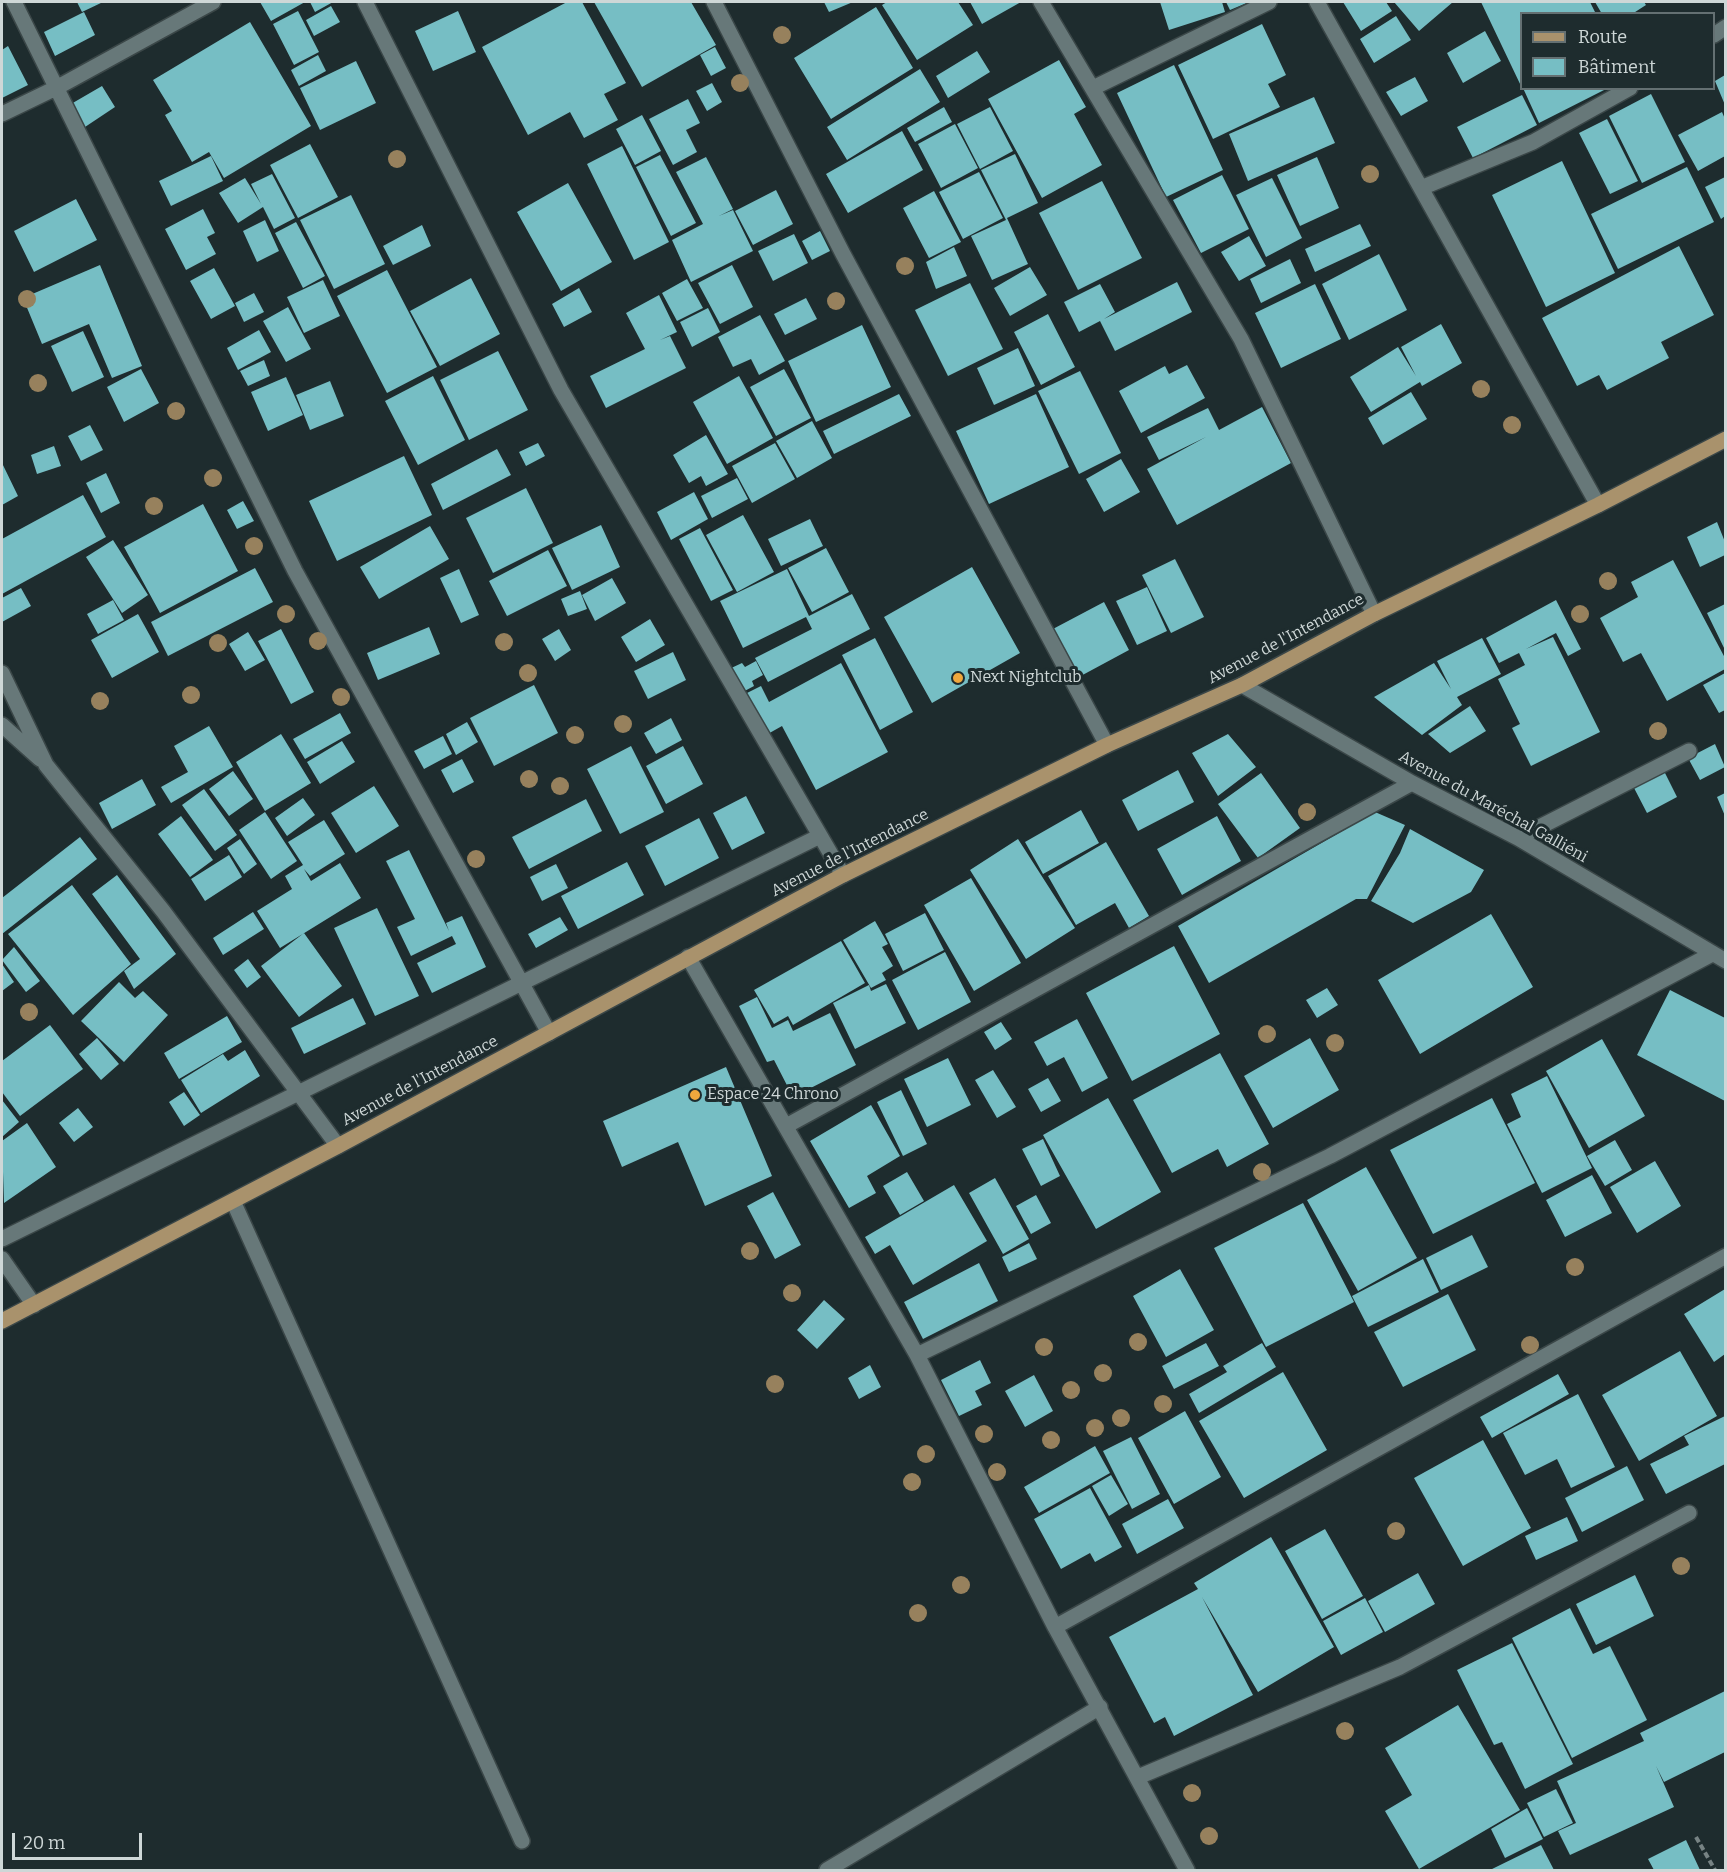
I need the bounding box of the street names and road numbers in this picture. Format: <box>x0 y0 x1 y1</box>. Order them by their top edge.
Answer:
street label: Avenue de l'Intendance <box>1205 590 1367 688</box>
street label: Avenue du Maréchal Galliéni <box>1395 747 1591 867</box>
street label: Avenue de l'Intendance <box>768 805 932 901</box>
street label: Avenue de l'Intendance <box>339 1032 501 1130</box>

